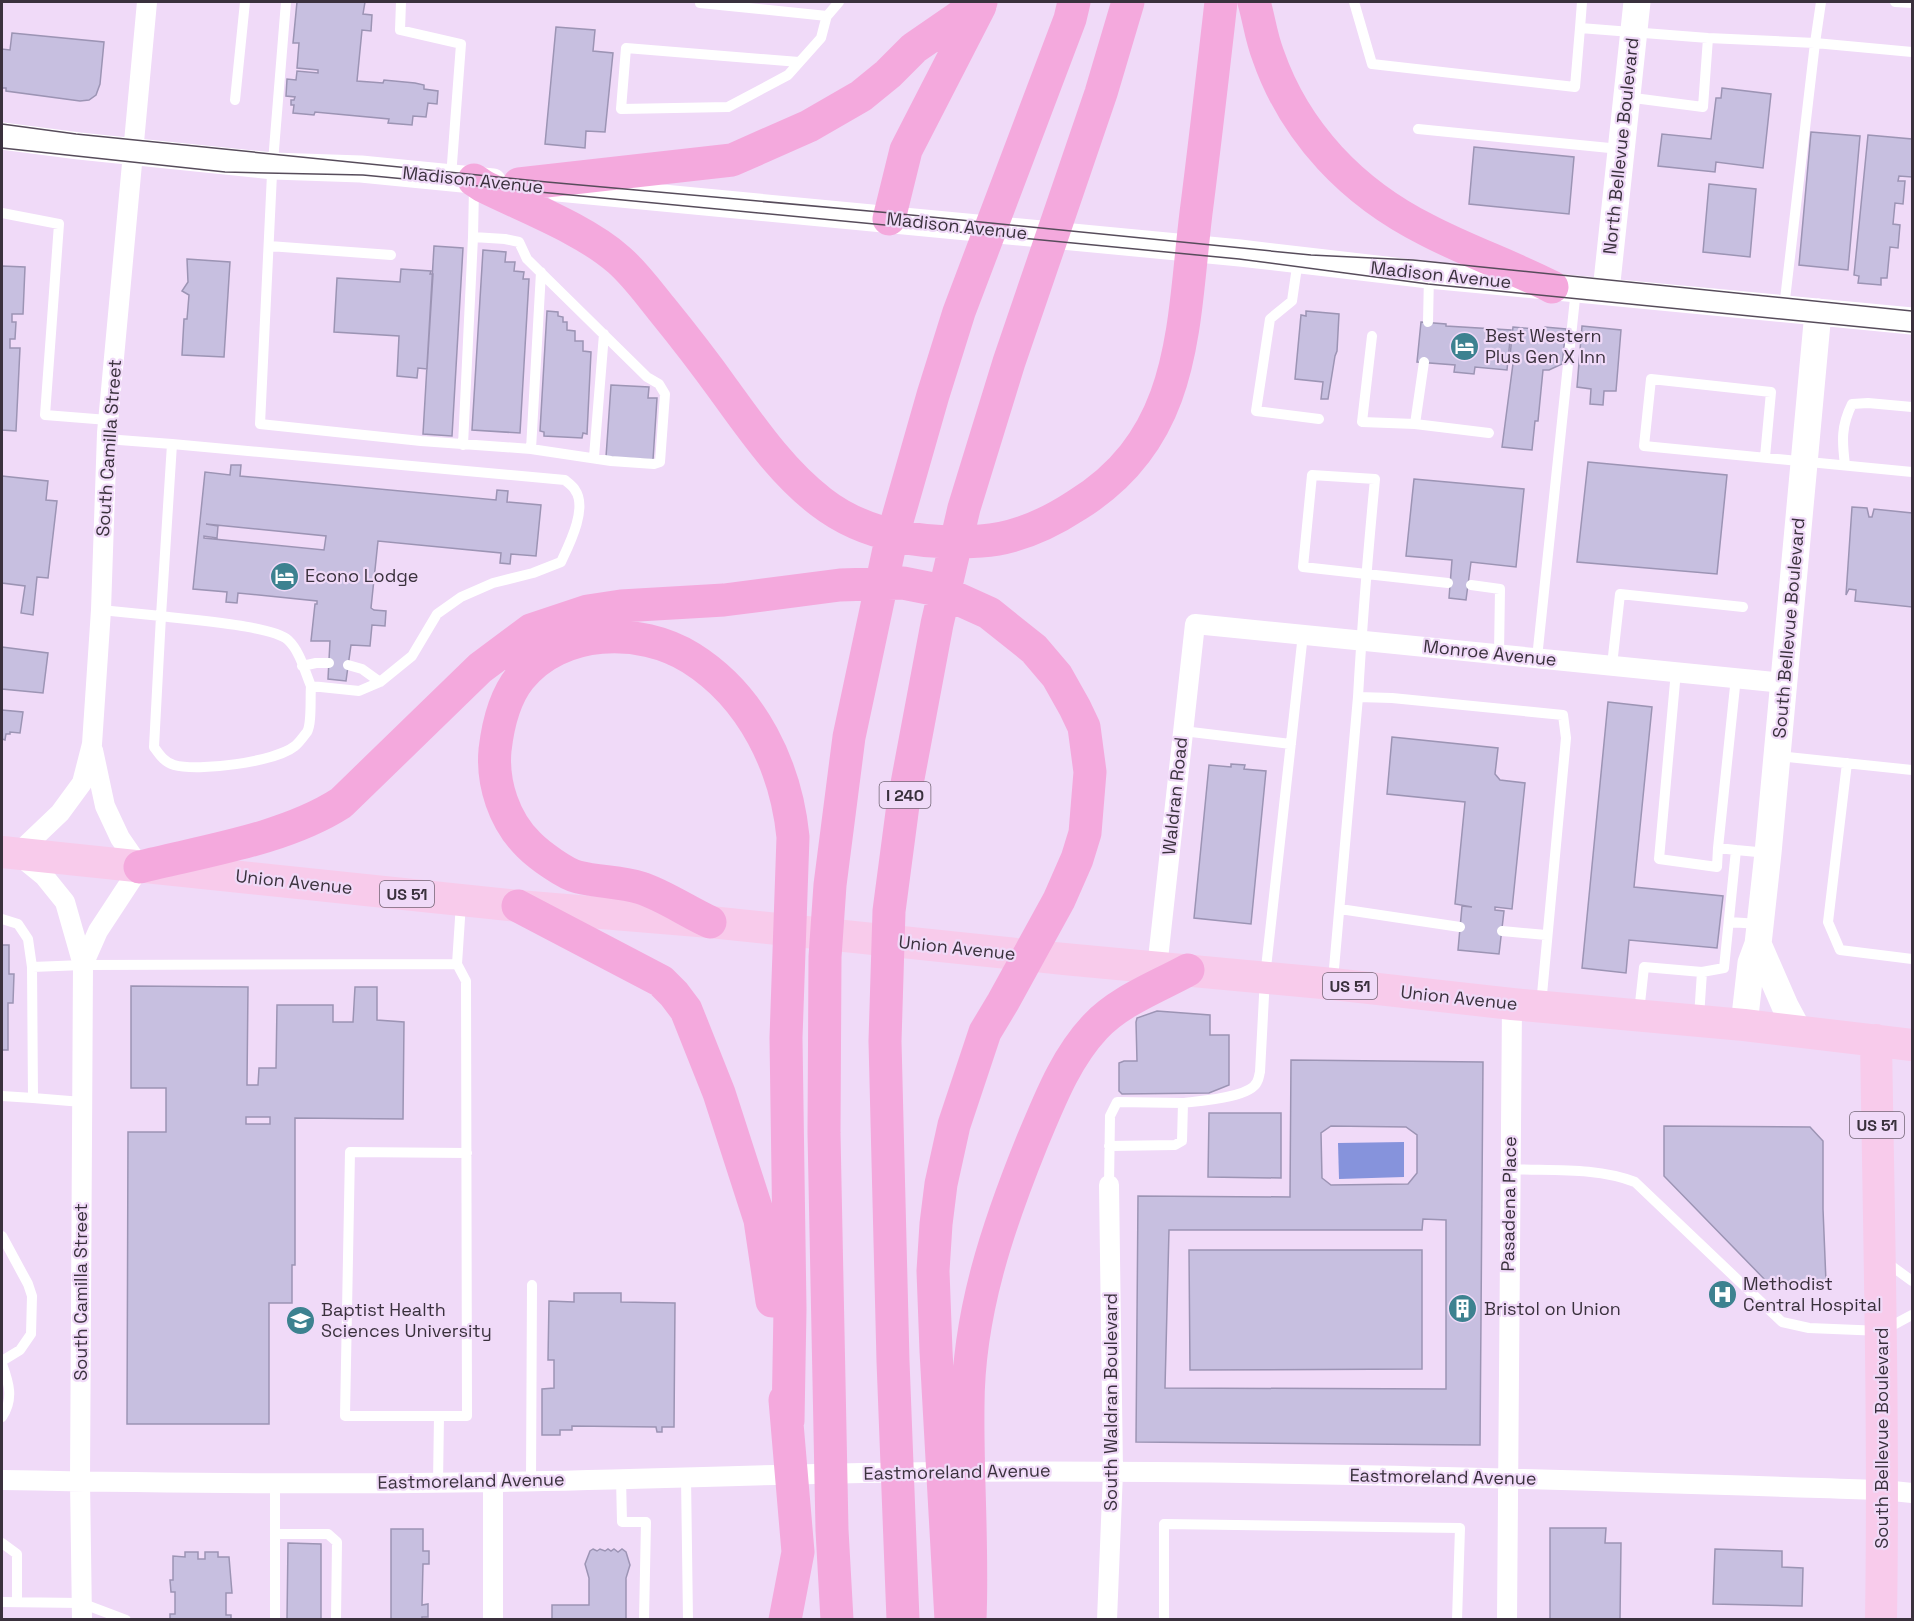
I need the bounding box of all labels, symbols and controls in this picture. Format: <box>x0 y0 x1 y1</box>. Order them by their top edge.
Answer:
street label: North Bellevue Boulevard <box>1598 36 1643 256</box>
street label: Madison Avenue <box>402 161 545 198</box>
street label: Madison Avenue <box>886 207 1029 244</box>
street label: Madison Avenue <box>1370 256 1513 293</box>
place label: Best Western Plus Gen X Inn <box>1485 324 1606 368</box>
hotel icon: Best Western Plus Gen X Inn <box>1448 330 1480 362</box>
street label: South Camilla Street <box>91 359 126 537</box>
street label: South Bellevue Boulevard <box>1767 517 1810 739</box>
hotel icon: Econo Lodge <box>268 560 300 592</box>
place label: Econo Lodge <box>305 564 419 587</box>
street label: Monroe Avenue <box>1422 634 1558 671</box>
street label: Waldran Road <box>1157 736 1192 856</box>
road number: I 240 <box>880 782 930 808</box>
street label: Union Avenue <box>234 864 354 899</box>
road number: US 51 <box>380 881 434 907</box>
street label: Union Avenue <box>897 930 1017 965</box>
road number: US 51 <box>1323 973 1377 999</box>
street label: Union Avenue <box>1399 980 1519 1015</box>
road number: US 51 <box>1850 1112 1904 1138</box>
street label: Pasadena Place <box>1496 1136 1521 1272</box>
street label: South Camilla Street <box>69 1203 92 1381</box>
place label: Methodist Central Hospital <box>1743 1272 1882 1316</box>
hospital icon: Methodist Central Hospital <box>1706 1278 1738 1310</box>
street label: South Waldran Boulevard <box>1099 1293 1122 1511</box>
building icon: Bristol on Union <box>1447 1293 1479 1325</box>
place label: Bristol on Union <box>1484 1297 1621 1320</box>
place label: Baptist Health Sciences University <box>321 1298 492 1342</box>
school or university icon: Baptist Health Sciences University <box>284 1304 316 1336</box>
street label: South Bellevue Boulevard <box>1870 1327 1893 1549</box>
street label: Eastmoreland Avenue <box>863 1458 1051 1485</box>
street label: Eastmoreland Avenue <box>1349 1463 1537 1490</box>
street label: Eastmoreland Avenue <box>377 1467 565 1494</box>

